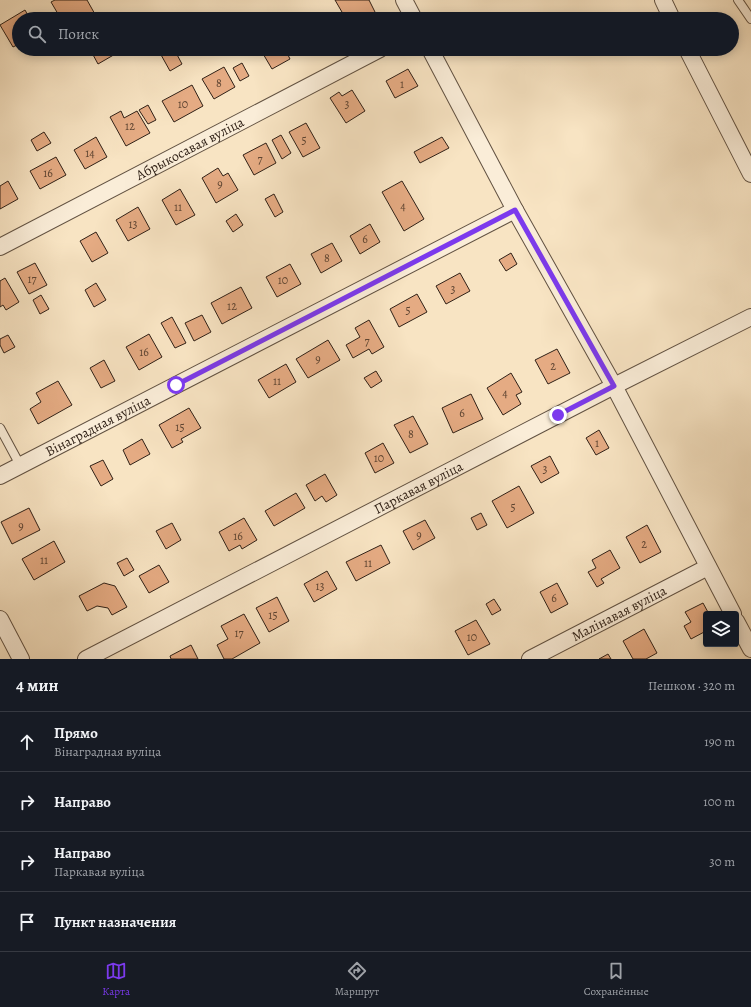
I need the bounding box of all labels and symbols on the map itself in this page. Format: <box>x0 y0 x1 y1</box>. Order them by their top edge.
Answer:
house number: 8 <box>216 75 222 91</box>
house number: 1 <box>400 76 404 92</box>
house number: 10 <box>178 96 188 112</box>
house number: 3 <box>345 96 350 112</box>
street label: Абрыкосавая вуліца <box>132 112 248 185</box>
house number: 12 <box>125 118 135 134</box>
house number: 5 <box>301 132 307 148</box>
house number: 14 <box>85 145 95 161</box>
house number: 7 <box>257 151 263 167</box>
house number: 16 <box>43 165 53 181</box>
house number: 9 <box>217 176 223 192</box>
house number: 4 <box>400 198 406 214</box>
house number: 11 <box>174 199 182 215</box>
house number: 13 <box>128 216 138 232</box>
house number: 6 <box>362 231 368 247</box>
house number: 8 <box>324 250 330 266</box>
house number: 17 <box>27 271 38 287</box>
house number: 10 <box>278 272 288 288</box>
house number: 3 <box>451 281 456 297</box>
house number: 12 <box>227 298 237 314</box>
house number: 5 <box>405 302 411 318</box>
house number: 7 <box>364 333 370 349</box>
house number: 16 <box>139 344 149 360</box>
house number: 9 <box>315 351 321 367</box>
house number: 2 <box>550 358 556 374</box>
house number: 11 <box>273 373 281 389</box>
route start <box>167 376 185 394</box>
house number: 4 <box>502 385 508 401</box>
street label: Вінаградная вуліца <box>42 390 154 461</box>
house number: 6 <box>459 405 465 421</box>
route end <box>549 406 567 424</box>
house number: 15 <box>175 419 185 435</box>
house number: 8 <box>408 426 414 442</box>
house number: 1 <box>595 435 599 451</box>
house number: 10 <box>374 450 384 466</box>
street label: Паркавая вуліца <box>370 456 467 518</box>
house number: 3 <box>543 461 548 477</box>
house number: 5 <box>510 499 516 515</box>
house number: 9 <box>18 518 24 534</box>
house number: 9 <box>416 527 422 543</box>
house number: 16 <box>233 528 243 544</box>
house number: 2 <box>641 536 647 552</box>
house number: 11 <box>40 552 48 568</box>
house number: 11 <box>364 555 372 571</box>
house number: 13 <box>315 578 325 594</box>
street label: Малінавая вуліца <box>568 580 670 646</box>
house number: 6 <box>551 590 557 606</box>
house number: 15 <box>268 607 278 623</box>
house number: 17 <box>234 625 245 641</box>
house number: 10 <box>467 629 477 645</box>

